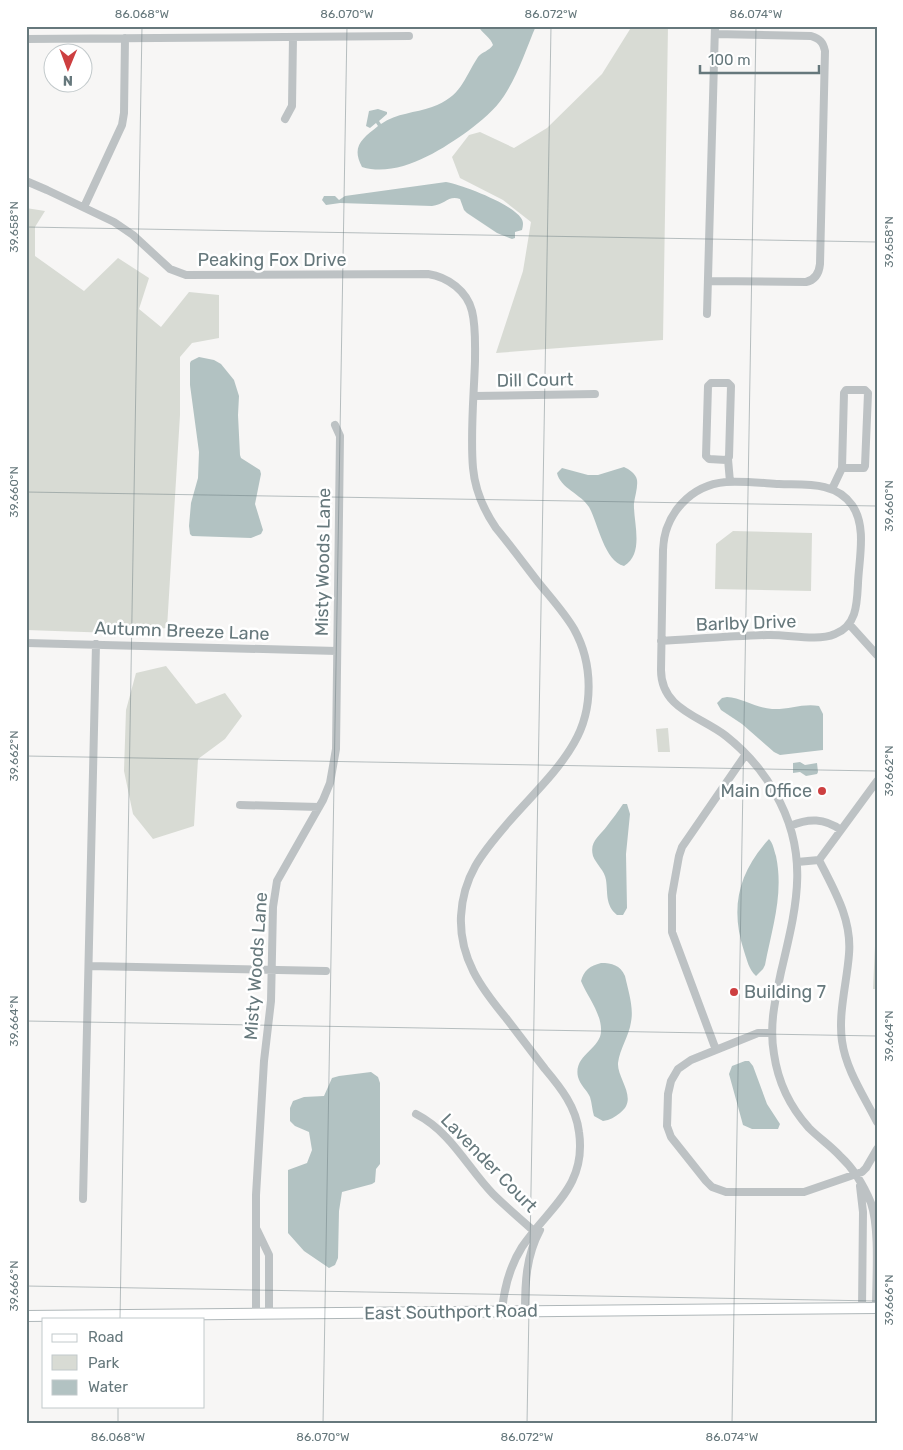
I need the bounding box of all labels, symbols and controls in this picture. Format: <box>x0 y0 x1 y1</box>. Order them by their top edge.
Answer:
text: 86.068°W <box>115 7 170 21</box>
text: 86.070°W <box>320 7 374 21</box>
text: 86.072°W <box>525 7 578 21</box>
text: 86.074°W <box>730 7 783 21</box>
north arrow <box>42 42 92 92</box>
scale bar <box>700 42 819 74</box>
text: 100 m <box>708 51 750 69</box>
text: N <box>63 72 73 89</box>
text: 39.658°N <box>7 201 21 253</box>
text: 39.658°N <box>882 216 896 268</box>
street label: Peaking Fox Drive <box>198 249 346 271</box>
street label: Dill Court <box>496 368 574 392</box>
text: 39.660°N <box>7 466 21 518</box>
text: 39.660°N <box>882 480 896 532</box>
street label: Misty Woods Lane <box>311 488 335 636</box>
street label: Barlby Drive <box>695 610 797 636</box>
street label: Autumn Breeze Lane <box>94 617 270 645</box>
text: 39.662°N <box>7 731 21 781</box>
text: 39.662°N <box>882 746 896 796</box>
place label: Main Office <box>720 780 812 802</box>
marker: Main Office <box>816 785 828 797</box>
street label: Misty Woods Lane <box>240 891 272 1041</box>
place label: Building 7 <box>744 981 826 1003</box>
marker: Building 7 <box>728 986 740 998</box>
text: 39.664°N <box>7 995 21 1047</box>
text: 39.664°N <box>882 1010 896 1062</box>
street label: Lavender Court <box>436 1109 542 1217</box>
text: 39.666°N <box>7 1260 21 1312</box>
text: 39.666°N <box>882 1274 896 1326</box>
street label: East Southport Road <box>364 1299 538 1325</box>
legend <box>42 1318 205 1408</box>
text: Road <box>88 1328 124 1346</box>
text: Park <box>88 1354 119 1372</box>
text: Water <box>88 1378 128 1396</box>
text: 86.068°W <box>91 1430 146 1444</box>
text: 86.070°W <box>296 1430 350 1444</box>
text: 86.072°W <box>501 1430 554 1444</box>
text: 86.074°W <box>706 1430 759 1444</box>

